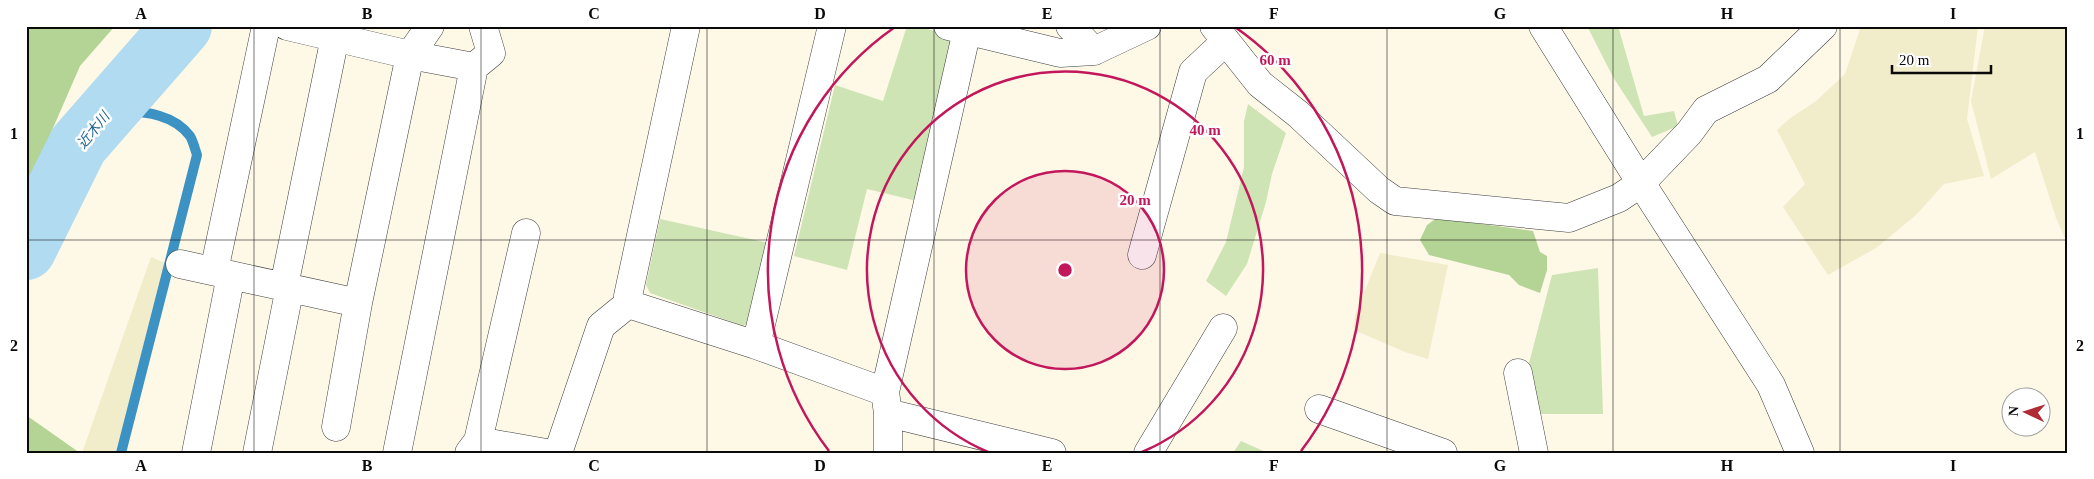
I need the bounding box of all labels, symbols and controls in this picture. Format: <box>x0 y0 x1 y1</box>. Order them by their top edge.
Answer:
text: A <box>135 5 147 22</box>
text: B <box>362 5 373 22</box>
text: C <box>588 5 600 22</box>
text: D <box>814 5 826 22</box>
text: E <box>1042 5 1052 22</box>
text: F <box>1269 5 1279 22</box>
text: G <box>1494 5 1507 22</box>
text: H <box>1721 5 1734 22</box>
text: I <box>1950 5 1956 22</box>
scale bar <box>1892 42 1990 74</box>
text: 60 m <box>1259 52 1291 68</box>
text: 20 m <box>1899 52 1930 68</box>
water label: 近木川 <box>74 108 114 151</box>
text: 40 m <box>1189 122 1221 138</box>
text: 1 <box>10 125 18 142</box>
text: 1 <box>2076 125 2084 142</box>
text: 20 m <box>1119 192 1151 208</box>
centre of rings <box>1056 261 1074 279</box>
text: 2 <box>10 337 18 354</box>
text: 2 <box>2076 337 2084 354</box>
north arrow <box>2002 386 2052 436</box>
text: N <box>2006 406 2021 417</box>
text: A <box>135 457 147 474</box>
text: B <box>362 457 373 474</box>
text: C <box>588 457 600 474</box>
text: D <box>814 457 826 474</box>
text: E <box>1042 457 1052 474</box>
text: F <box>1269 457 1279 474</box>
text: G <box>1494 457 1507 474</box>
text: H <box>1721 457 1734 474</box>
text: I <box>1950 457 1956 474</box>

